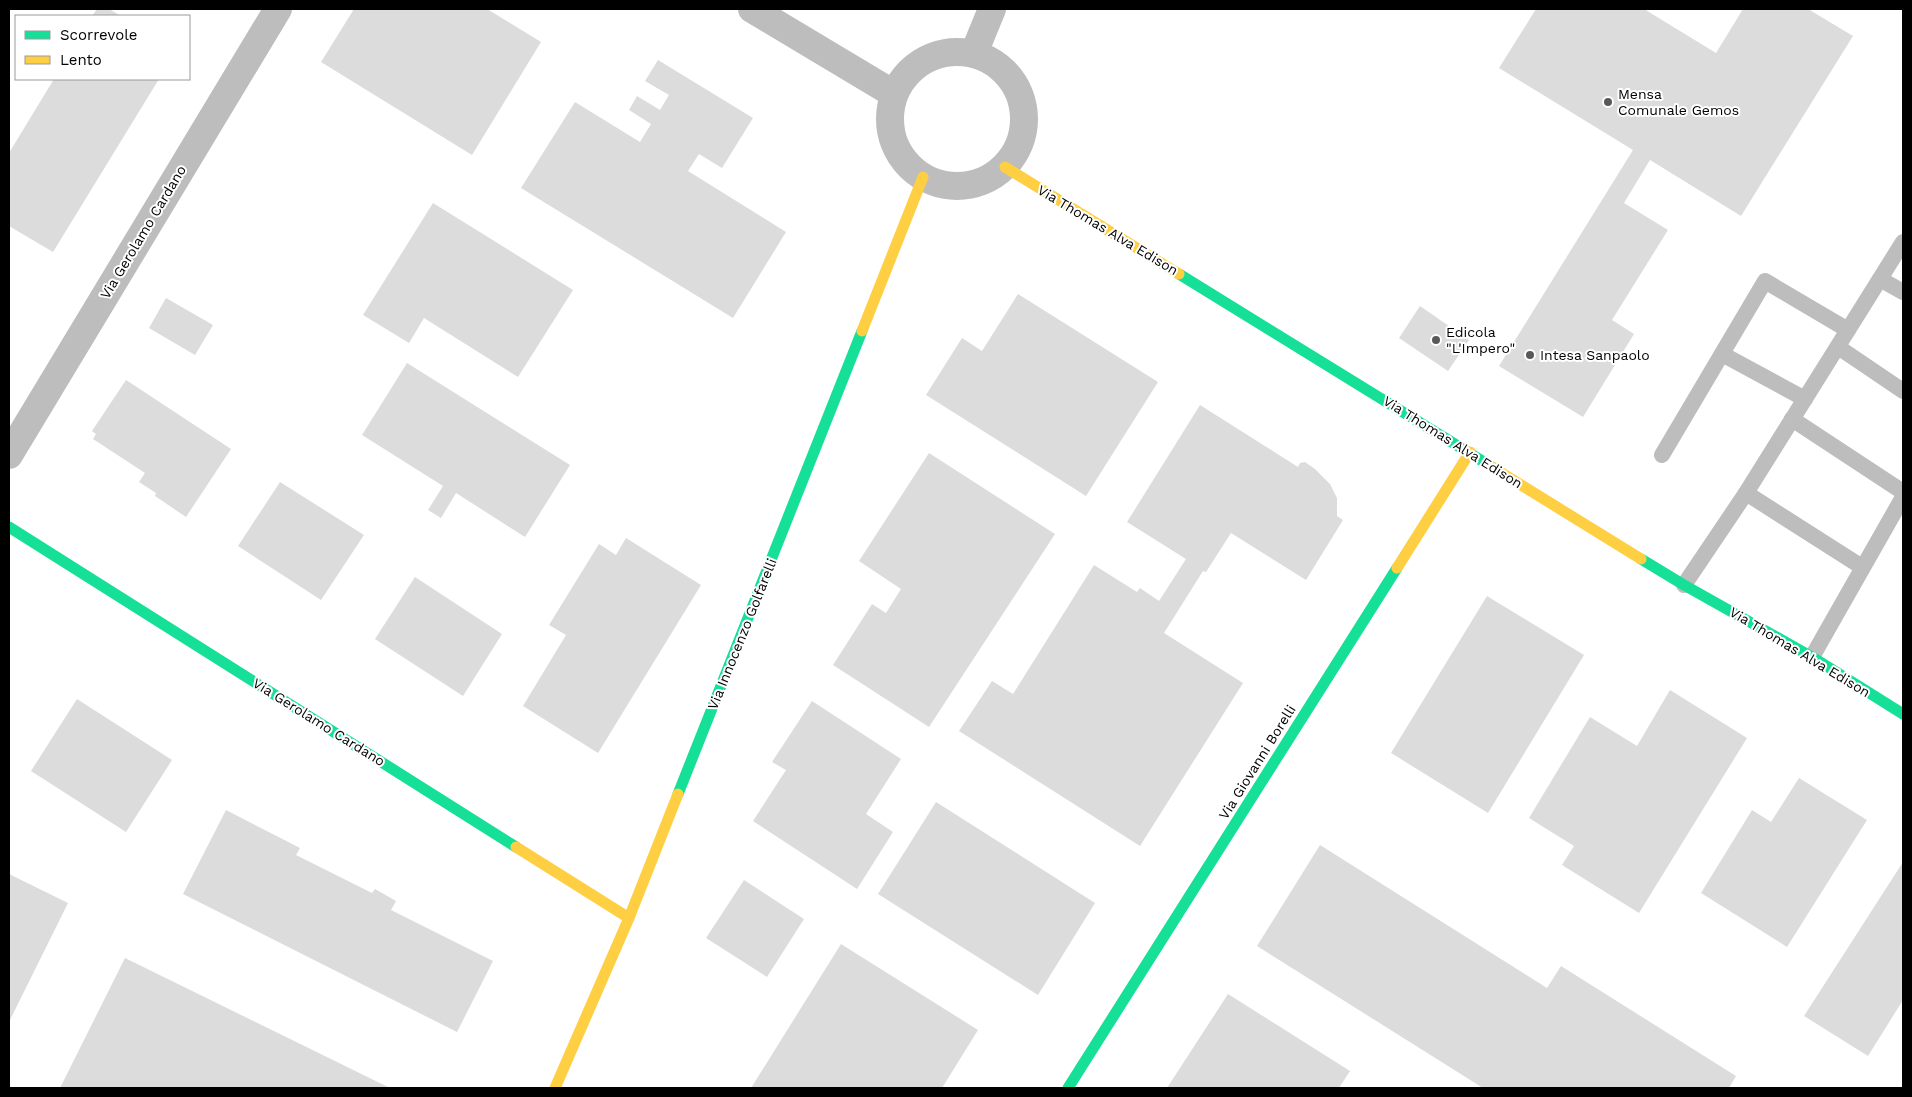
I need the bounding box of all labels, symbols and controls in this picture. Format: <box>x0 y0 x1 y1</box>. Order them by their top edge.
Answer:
legend <box>15 15 190 80</box>
text: Scorrevole <box>60 26 138 44</box>
text: Lento <box>60 51 102 69</box>
place label: Mensa Comunale Gemos <box>1618 86 1739 118</box>
marker: Mensa Comunale Gemos <box>1602 96 1614 108</box>
street label: Via Gerolamo Cardano <box>97 162 189 302</box>
street label: Via Thomas Alva Edison <box>1035 182 1181 278</box>
place label: Edicola "L'Impero" <box>1446 324 1515 356</box>
marker: Edicola "L'Impero" <box>1430 334 1442 346</box>
place label: Intesa Sanpaolo <box>1540 347 1650 363</box>
marker: Intesa Sanpaolo <box>1524 349 1536 361</box>
street label: Via Thomas Alva Edison <box>1380 392 1526 492</box>
street label: Via Innocenzo Golfarelli <box>704 556 780 712</box>
street label: Via Thomas Alva Edison <box>1727 604 1873 700</box>
street label: Via Gerolamo Cardano <box>250 675 388 769</box>
street label: Via Giovanni Borelli <box>1215 702 1299 822</box>

